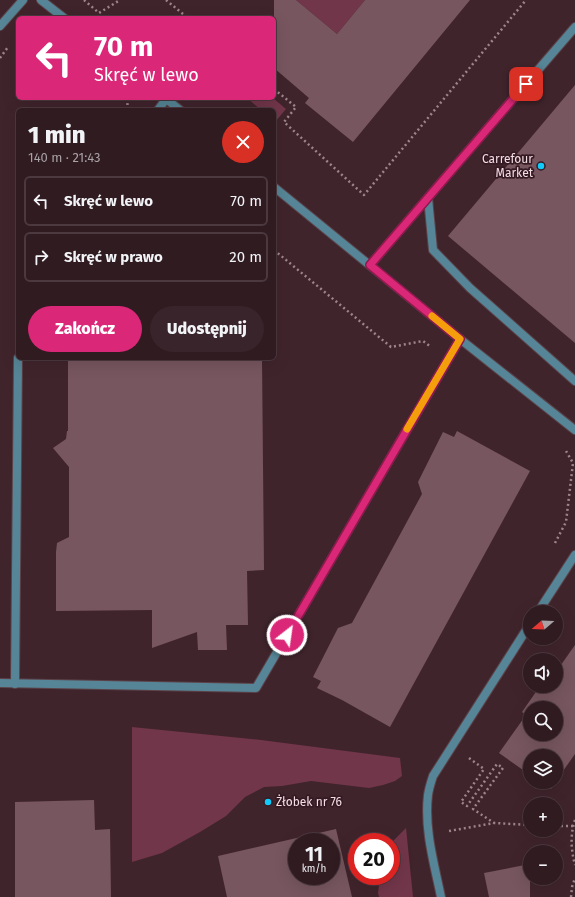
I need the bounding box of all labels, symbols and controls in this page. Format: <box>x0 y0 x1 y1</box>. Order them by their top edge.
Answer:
text: 70 m <box>94 30 153 63</box>
icon: left <box>28 32 80 84</box>
text: Skręć w lewo <box>94 64 199 86</box>
pin <box>509 67 543 101</box>
icon: arrive <box>515 73 537 95</box>
text: 1 min <box>28 121 86 149</box>
button: close <box>222 121 264 163</box>
text: 140 m · 21:43 <box>28 150 100 165</box>
place label: Carrefour Market <box>482 152 534 180</box>
marker: Carrefour Market <box>536 161 546 171</box>
icon: left <box>30 190 52 212</box>
text: Skręć w lewo <box>64 192 153 210</box>
text: 70 m <box>230 192 262 210</box>
icon: right <box>30 246 52 268</box>
text: Skręć w prawo <box>64 248 163 266</box>
text: 20 m <box>229 248 262 266</box>
button: Zakończ <box>28 306 142 352</box>
button: Udostępnij <box>150 306 264 352</box>
north arrow <box>523 605 563 645</box>
map controls <box>523 605 563 885</box>
position arrow <box>266 614 308 656</box>
button: sound <box>523 653 563 693</box>
button: search <box>523 701 563 741</box>
button: layers <box>523 749 563 789</box>
place label: Żłobek nr 76 <box>276 794 342 809</box>
marker: Żłobek nr 76 <box>263 797 273 807</box>
button: + <box>523 797 563 837</box>
speed limit sign: 20 <box>348 833 400 885</box>
text: 11 <box>305 842 323 866</box>
button: − <box>523 845 563 885</box>
text: km/h <box>302 863 326 875</box>

